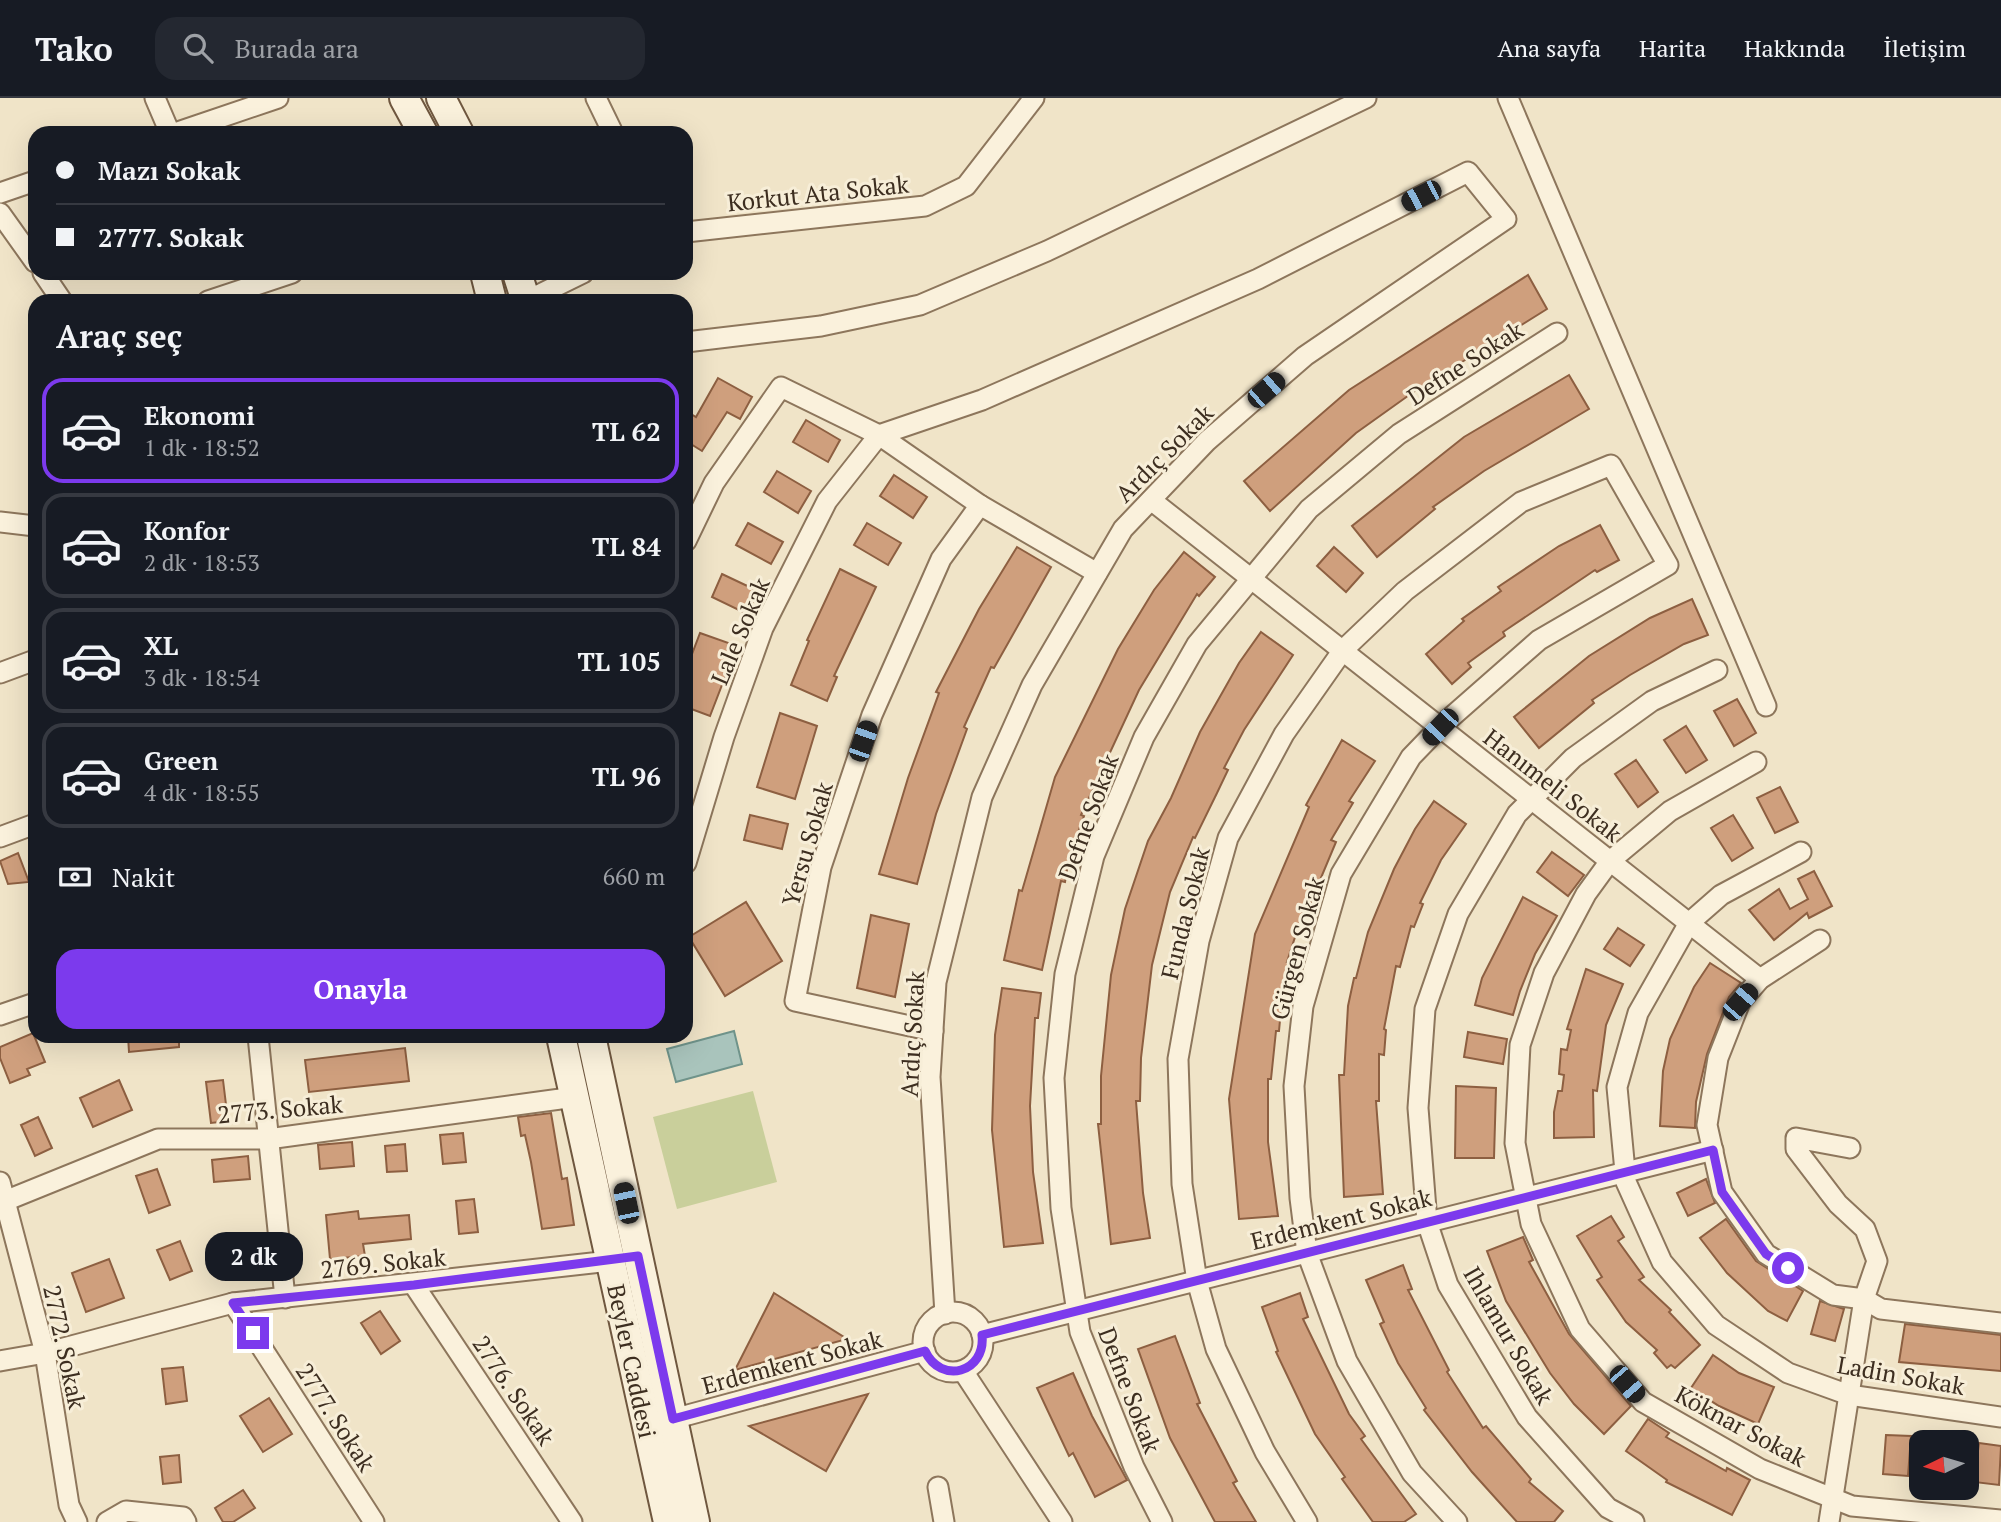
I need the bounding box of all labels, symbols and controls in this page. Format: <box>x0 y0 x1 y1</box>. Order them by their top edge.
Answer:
search box <box>155 17 645 80</box>
text: Tako <box>35 27 113 70</box>
icon: search <box>179 29 217 67</box>
text: Burada ara <box>235 31 359 65</box>
text: Ana sayfa <box>1497 32 1601 64</box>
text: Harita <box>1639 32 1706 64</box>
text: Hakkında <box>1744 32 1845 64</box>
text: İletişim <box>1883 32 1966 64</box>
text: Mazı Sokak <box>98 153 240 187</box>
street label: Korkut Ata Sokak <box>726 167 911 218</box>
car <box>1398 177 1445 215</box>
text: 2777. Sokak <box>98 220 244 254</box>
street label: Defne Sokak <box>1401 313 1530 412</box>
text: Araç seç <box>56 315 182 357</box>
car <box>1244 368 1289 412</box>
street label: Ardıç Sokak <box>1108 397 1220 509</box>
text: Ekonomi <box>144 398 255 432</box>
icon: car <box>60 399 123 462</box>
text: TL 62 <box>592 414 661 448</box>
text: 1 dk · 18:52 <box>144 432 260 463</box>
text: Konfor <box>144 513 229 547</box>
icon: car <box>60 514 123 577</box>
text: TL 84 <box>592 529 661 563</box>
text: 2 dk · 18:53 <box>144 547 260 578</box>
street label: Lale Sokak <box>703 572 777 689</box>
text: XL <box>144 628 178 662</box>
icon: car <box>60 629 123 692</box>
text: TL 105 <box>577 644 661 678</box>
text: 3 dk · 18:54 <box>144 662 260 693</box>
car <box>1418 705 1463 749</box>
car <box>847 718 880 764</box>
street label: Hanımeli Sokak <box>1477 721 1629 849</box>
text: Green <box>144 743 218 777</box>
icon: car <box>60 744 123 807</box>
street label: Defne Sokak <box>1050 749 1126 885</box>
text: TL 96 <box>592 759 661 793</box>
text: 4 dk · 18:55 <box>144 777 260 808</box>
street label: Yersu Sokak <box>774 778 840 910</box>
street label: Funda Sokak <box>1153 843 1217 983</box>
icon: cash <box>56 858 94 896</box>
text: Nakit <box>112 860 175 894</box>
text: 660 m <box>603 861 665 892</box>
street label: Gürgen Sokak <box>1262 872 1332 1023</box>
button: Onayla <box>56 949 665 1029</box>
street label: Ardıç Sokak <box>893 970 931 1098</box>
car <box>1719 979 1762 1025</box>
street label: 2773. Sokak <box>216 1088 345 1130</box>
car <box>612 1180 641 1226</box>
street label: Erdemkent Sokak <box>1247 1181 1435 1257</box>
callout: 2 dk <box>204 1232 302 1280</box>
street label: 2769. Sokak <box>319 1240 448 1285</box>
text: 2 dk <box>231 1241 277 1272</box>
route start <box>1772 1252 1804 1284</box>
street label: Ihlamur Sokak <box>1457 1260 1562 1410</box>
street label: Beyler Caddesi <box>600 1281 664 1441</box>
street label: 2772. Sokak <box>36 1282 94 1412</box>
route end <box>237 1317 269 1349</box>
street label: Erdemkent Sokak <box>698 1322 886 1401</box>
street label: Defne Sokak <box>1091 1322 1169 1458</box>
street label: 2776. Sokak <box>466 1329 563 1452</box>
street label: Ladin Sokak <box>1835 1348 1968 1402</box>
street label: 2777. Sokak <box>289 1357 383 1478</box>
car <box>1606 1361 1649 1407</box>
street label: Köknar Sokak <box>1670 1378 1813 1474</box>
north arrow <box>1909 1430 1979 1500</box>
map controls <box>1909 1430 1979 1500</box>

